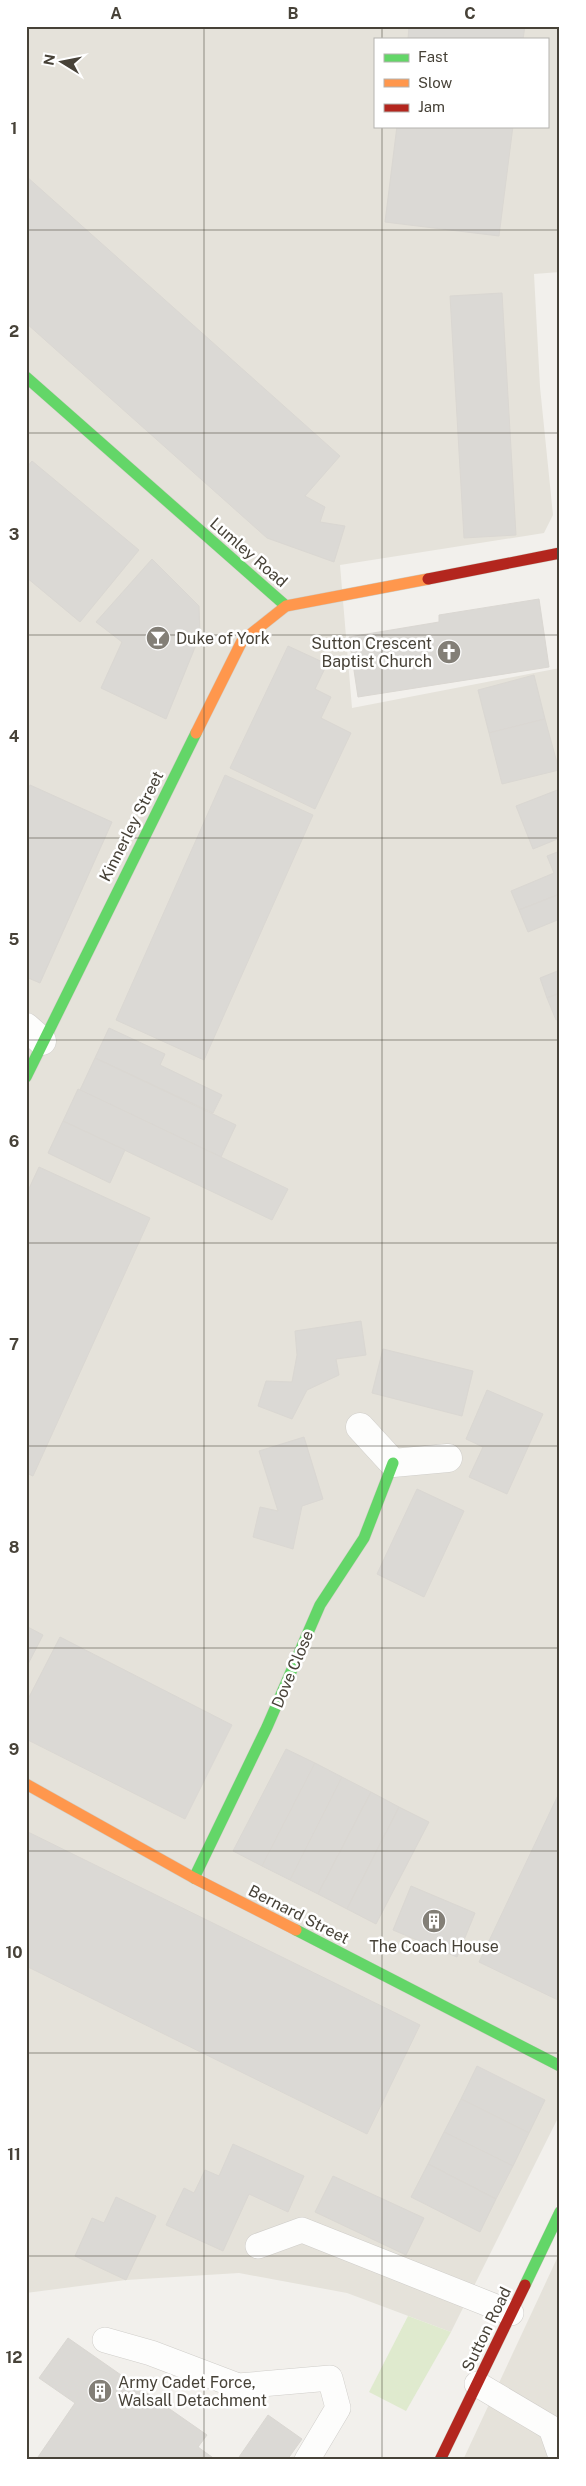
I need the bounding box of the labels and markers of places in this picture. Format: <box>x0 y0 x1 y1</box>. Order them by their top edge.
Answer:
bar icon: Duke of York <box>145 625 171 651</box>
place label: Duke of York <box>176 629 270 648</box>
place label: Sutton Crescent Baptist Church <box>311 634 432 671</box>
church icon: Sutton Crescent Baptist Church <box>436 639 462 665</box>
building icon: The Coach House <box>421 1908 447 1934</box>
place label: The Coach House <box>369 1937 499 1956</box>
place label: Army Cadet Force, Walsall Detachment <box>118 2373 267 2410</box>
building icon: Army Cadet Force, Walsall Detachment <box>87 2378 113 2404</box>

